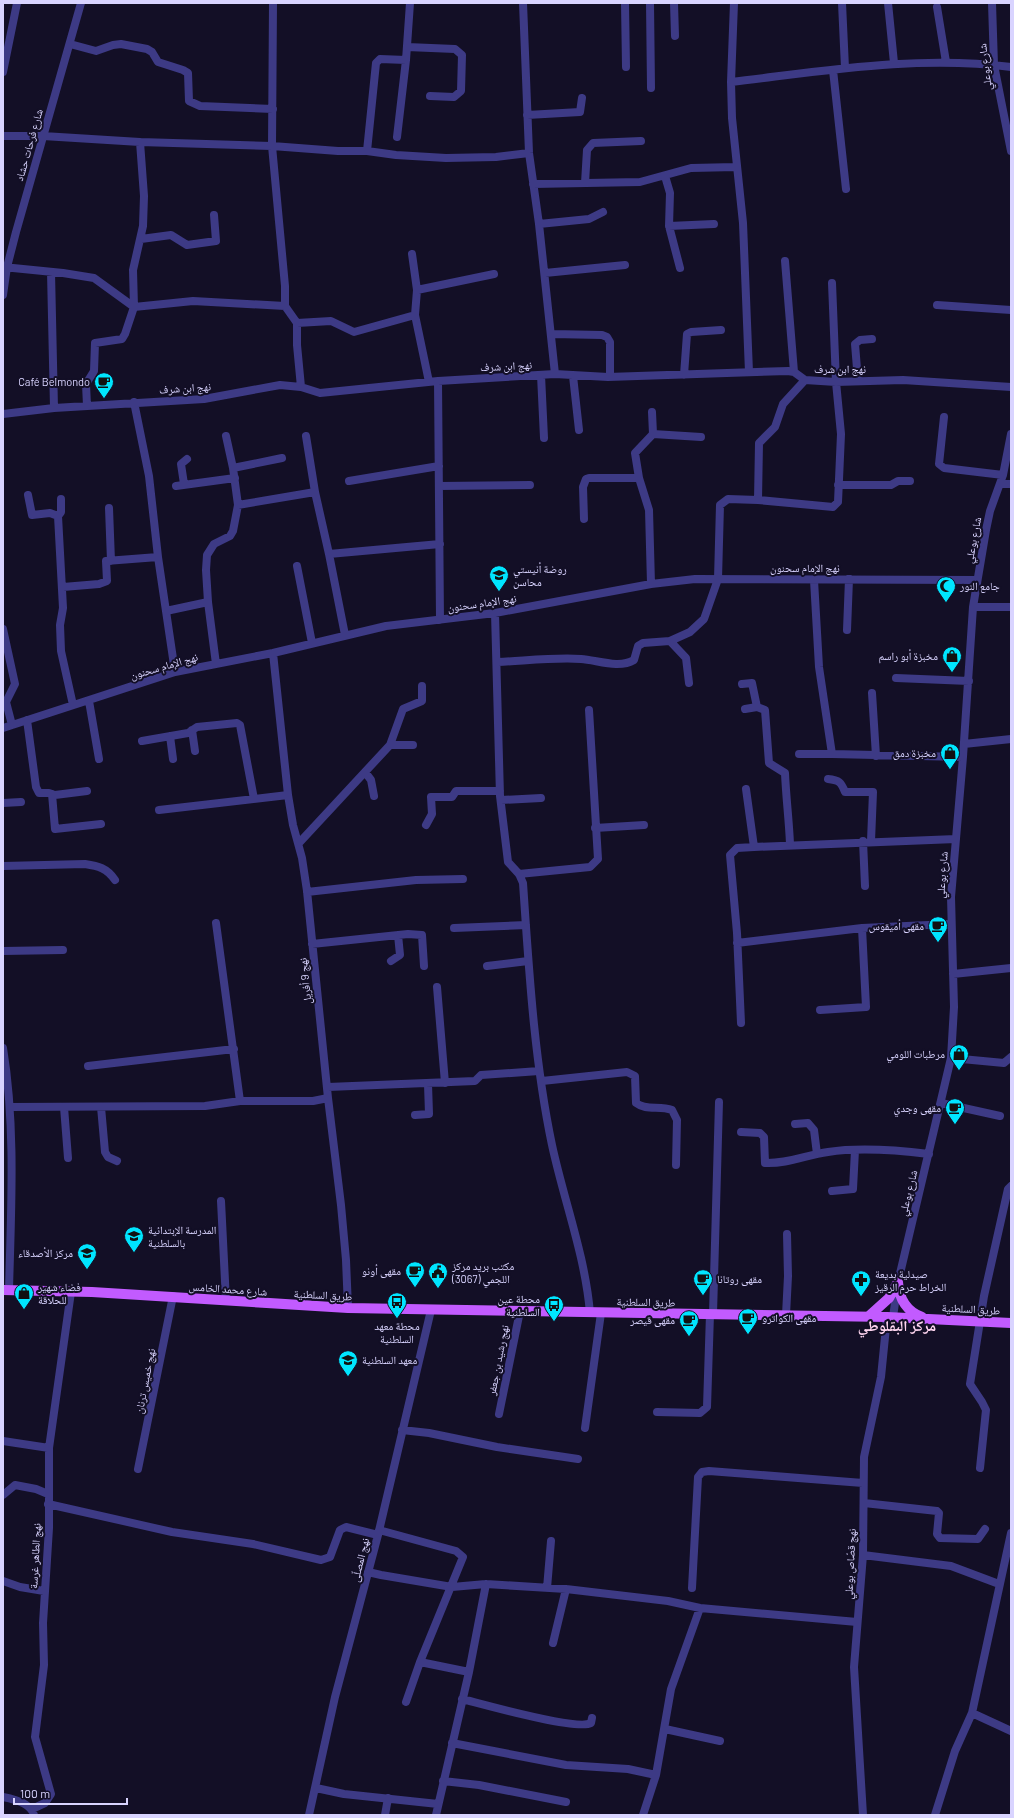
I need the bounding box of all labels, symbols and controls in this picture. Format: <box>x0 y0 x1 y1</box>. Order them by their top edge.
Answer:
street label: شارع بوعلي <box>975 43 997 91</box>
street label: شارع فرحات حشاد <box>12 107 46 183</box>
street label: نهج ابن شرف <box>480 358 532 374</box>
street label: نهج ابن شرف <box>814 362 866 376</box>
cafe icon: Café Belmondo <box>93 371 115 399</box>
place label: Café Belmondo <box>18 375 90 388</box>
street label: نهج ابن شرف <box>159 379 211 397</box>
street label: شارع بوعلي <box>962 516 986 565</box>
street label: نهج الإمام سحنون <box>770 561 840 575</box>
place label: روضة أنيستي محاسن <box>513 562 567 589</box>
school or university icon: روضة أنيستي محاسن <box>488 564 510 592</box>
mosque icon: جامع النور <box>935 575 957 603</box>
place label: جامع النور <box>959 579 1000 593</box>
street label: نهج الإمام سحنون <box>446 591 518 615</box>
shop icon: مخبزة أبو راسم <box>941 645 963 673</box>
place label: مخبزة أبو راسم <box>878 649 938 664</box>
street label: نهج الإمام سحنون <box>129 650 199 682</box>
shop icon: مخبزة دمق <box>939 742 961 770</box>
place label: مخبزة دمق <box>893 746 936 760</box>
street label: شارع بوعلي <box>933 851 952 899</box>
cafe icon: مقهى أميقوس <box>927 915 949 943</box>
place label: مقهى أميقوس <box>869 919 924 933</box>
street label: نهج 9 أفريل <box>296 957 314 1005</box>
shop icon: مرطبات اللومي <box>948 1043 970 1071</box>
place label: مرطبات اللومي <box>886 1047 945 1063</box>
cafe icon: مقهى وجدي <box>944 1097 966 1125</box>
place label: مقهى وجدي <box>894 1101 941 1117</box>
street label: شارع بوعلي <box>896 1168 922 1218</box>
place label: المدرسة الإبتدائية بالسلطنية <box>148 1223 216 1249</box>
school or university icon: المدرسة الإبتدائية بالسلطنية <box>123 1225 145 1253</box>
school or university icon: مركز الأصدقاء <box>76 1242 98 1270</box>
place label: مركز الأصدقاء <box>18 1246 73 1259</box>
place label: مكتب بريد مركز اللجمي (3067) <box>451 1259 514 1288</box>
cafe icon: مقهى أونو <box>404 1260 426 1288</box>
public building icon: مكتب بريد مركز اللجمي (3067) <box>427 1261 449 1289</box>
place label: مقهى أونو <box>362 1264 401 1278</box>
place label: صيدلية بديعة الخراط حرم الرقيز <box>874 1267 946 1294</box>
cafe icon: مقهى روتانا <box>692 1268 714 1296</box>
pharmacy icon: صيدلية بديعة الخراط حرم الرقيز <box>850 1269 872 1297</box>
place label: مقهى روتانا <box>717 1272 762 1286</box>
street label: شارع محمد الخامس <box>188 1279 268 1299</box>
place label: فضاء شهير للحلاقة <box>37 1280 81 1306</box>
shop icon: فضاء شهير للحلاقة <box>13 1282 35 1310</box>
street label: طريق السلطنية <box>293 1286 353 1304</box>
bus stop icon: محطة معهد السلطنية <box>386 1291 408 1319</box>
place label: محطة عين السلطنية <box>498 1292 540 1318</box>
bus stop icon: محطة عين السلطنية <box>543 1294 565 1322</box>
street label: طريق السلطنية <box>617 1294 675 1310</box>
street label: طريق السلطنية <box>941 1300 1001 1318</box>
cafe icon: مقهى الكواترو <box>737 1307 759 1335</box>
cafe icon: مقهى قيصر <box>678 1309 700 1337</box>
place label: مقهى الكواترو <box>762 1311 816 1325</box>
place label: مقهى قيصر <box>629 1313 675 1327</box>
district label: مركز البقلوطي <box>858 1316 936 1338</box>
place label: محطة معهد السلطنية <box>374 1319 420 1345</box>
street label: نهج رشيد بن جعفر <box>484 1324 512 1397</box>
street label: نهج خميس ترنان <box>132 1347 158 1415</box>
school or university icon: معهد السلطنية <box>337 1349 359 1377</box>
place label: معهد السلطنية <box>362 1353 417 1366</box>
street label: نهج الطاهر غرسة <box>26 1523 44 1589</box>
street label: نهج قصّاص بوعلي <box>841 1528 861 1600</box>
street label: نهج المصلّى <box>348 1536 372 1584</box>
scale bar <box>14 1780 127 1806</box>
text: 100 m <box>20 1786 50 1800</box>

